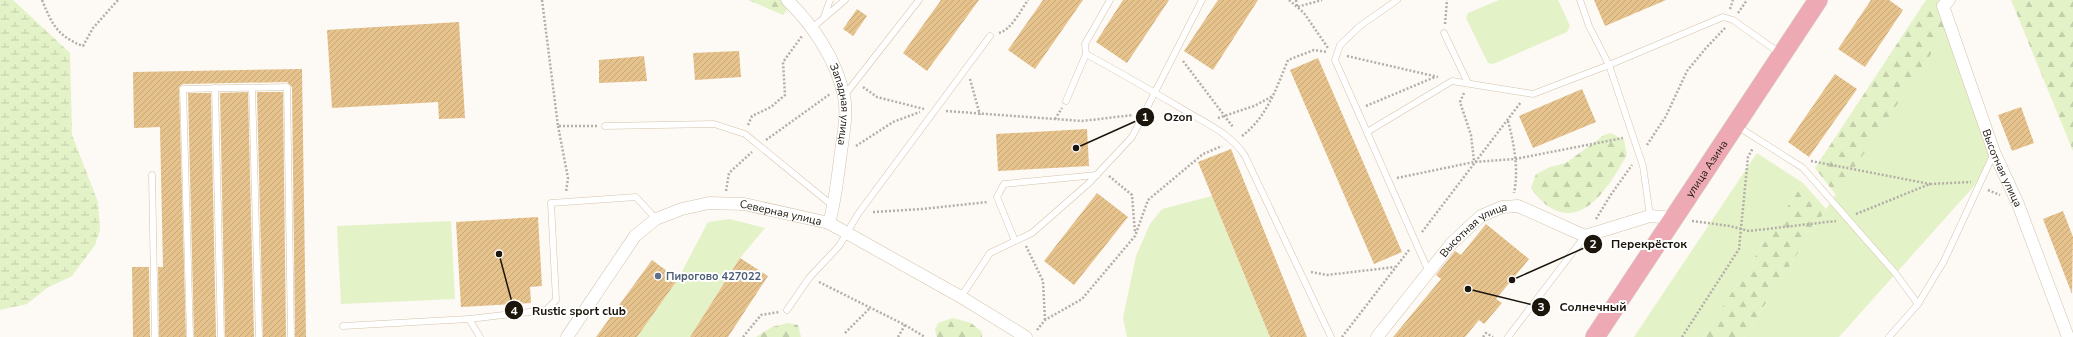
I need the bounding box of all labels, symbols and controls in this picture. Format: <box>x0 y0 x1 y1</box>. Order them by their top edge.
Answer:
street label: Западная улица <box>826 61 852 147</box>
callout: Ozon <box>1135 105 1200 129</box>
text: 1 <box>1141 109 1149 125</box>
text: Ozon <box>1164 109 1192 125</box>
street label: Высотная улица <box>1979 127 2025 210</box>
street label: улица Азина <box>1682 137 1731 200</box>
street label: Северная улица <box>740 197 823 229</box>
street label: Высотная улица <box>1436 200 1508 260</box>
callout: Перекрёсток <box>1583 232 1695 256</box>
text: 2 <box>1589 236 1597 252</box>
text: Перекрёсток <box>1611 236 1687 252</box>
place label: Пирогово 427022 <box>666 269 762 284</box>
marker: Пирогово 427022 <box>653 271 663 281</box>
callout: Солнечный <box>1531 295 1634 319</box>
callout: Rustic sport club <box>504 298 634 322</box>
text: 3 <box>1537 299 1545 315</box>
text: Солнечный <box>1560 299 1626 315</box>
text: 4 <box>510 303 518 319</box>
text: Rustic sport club <box>532 303 626 319</box>

